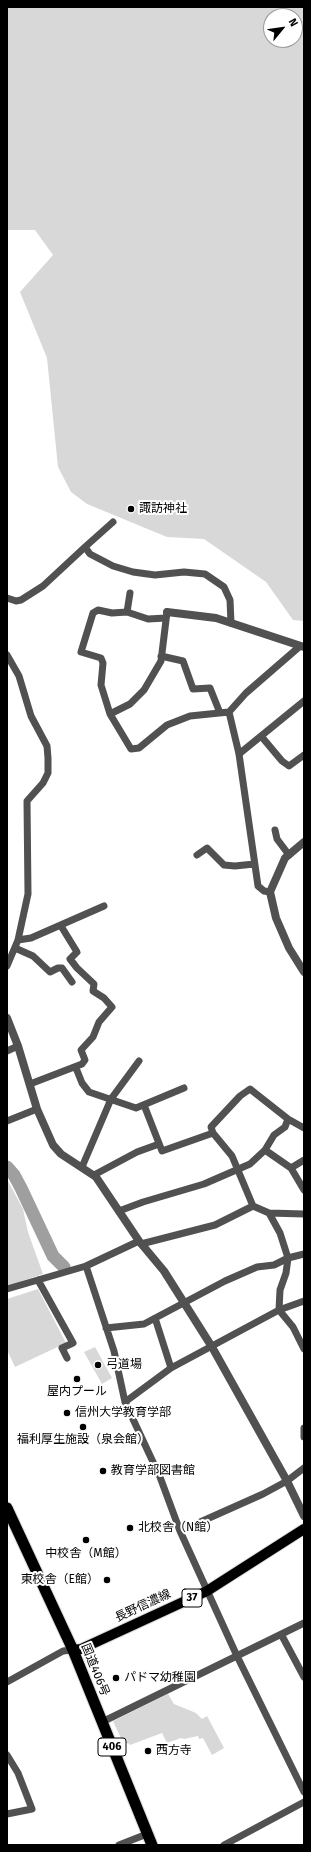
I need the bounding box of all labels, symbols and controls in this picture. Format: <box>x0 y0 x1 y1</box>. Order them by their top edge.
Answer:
north arrow <box>263 8 303 48</box>
text: N <box>286 16 301 29</box>
place label: 諏訪神社 <box>139 502 187 516</box>
marker: 諏訪神社 <box>126 504 136 514</box>
place label: 弓道場 <box>106 1358 142 1372</box>
marker: 弓道場 <box>93 1360 103 1370</box>
marker: 屋内プール <box>72 1374 82 1384</box>
place label: 屋内プール <box>47 1385 107 1399</box>
place label: 信州大学教育学部 <box>75 1406 171 1420</box>
marker: 信州大学教育学部 <box>62 1408 72 1418</box>
marker: 福利厚生施設（泉会館） <box>78 1422 88 1432</box>
place label: 福利厚生施設（泉会館） <box>17 1433 149 1447</box>
place label: 教育学部図書館 <box>111 1464 195 1478</box>
marker: 教育学部図書館 <box>98 1466 108 1476</box>
place label: 北校舎（N館） <box>138 1521 218 1535</box>
marker: 北校舎（N館） <box>125 1523 135 1533</box>
marker: 中校舎（M館） <box>81 1535 91 1545</box>
place label: 中校舎（M館） <box>45 1547 127 1561</box>
place label: 東校舎（E館） <box>21 1573 99 1587</box>
marker: 東校舎（E館） <box>102 1575 112 1585</box>
street label: 長野信濃線 <box>113 1587 173 1625</box>
road number: 37 <box>182 1589 202 1607</box>
street label: 国道406号 <box>78 1642 112 1698</box>
place label: パドマ幼稚園 <box>124 1671 196 1685</box>
marker: パドマ幼稚園 <box>111 1673 121 1683</box>
road number: 406 <box>98 1738 126 1756</box>
place label: 西方寺 <box>156 1744 192 1758</box>
marker: 西方寺 <box>143 1746 153 1756</box>

